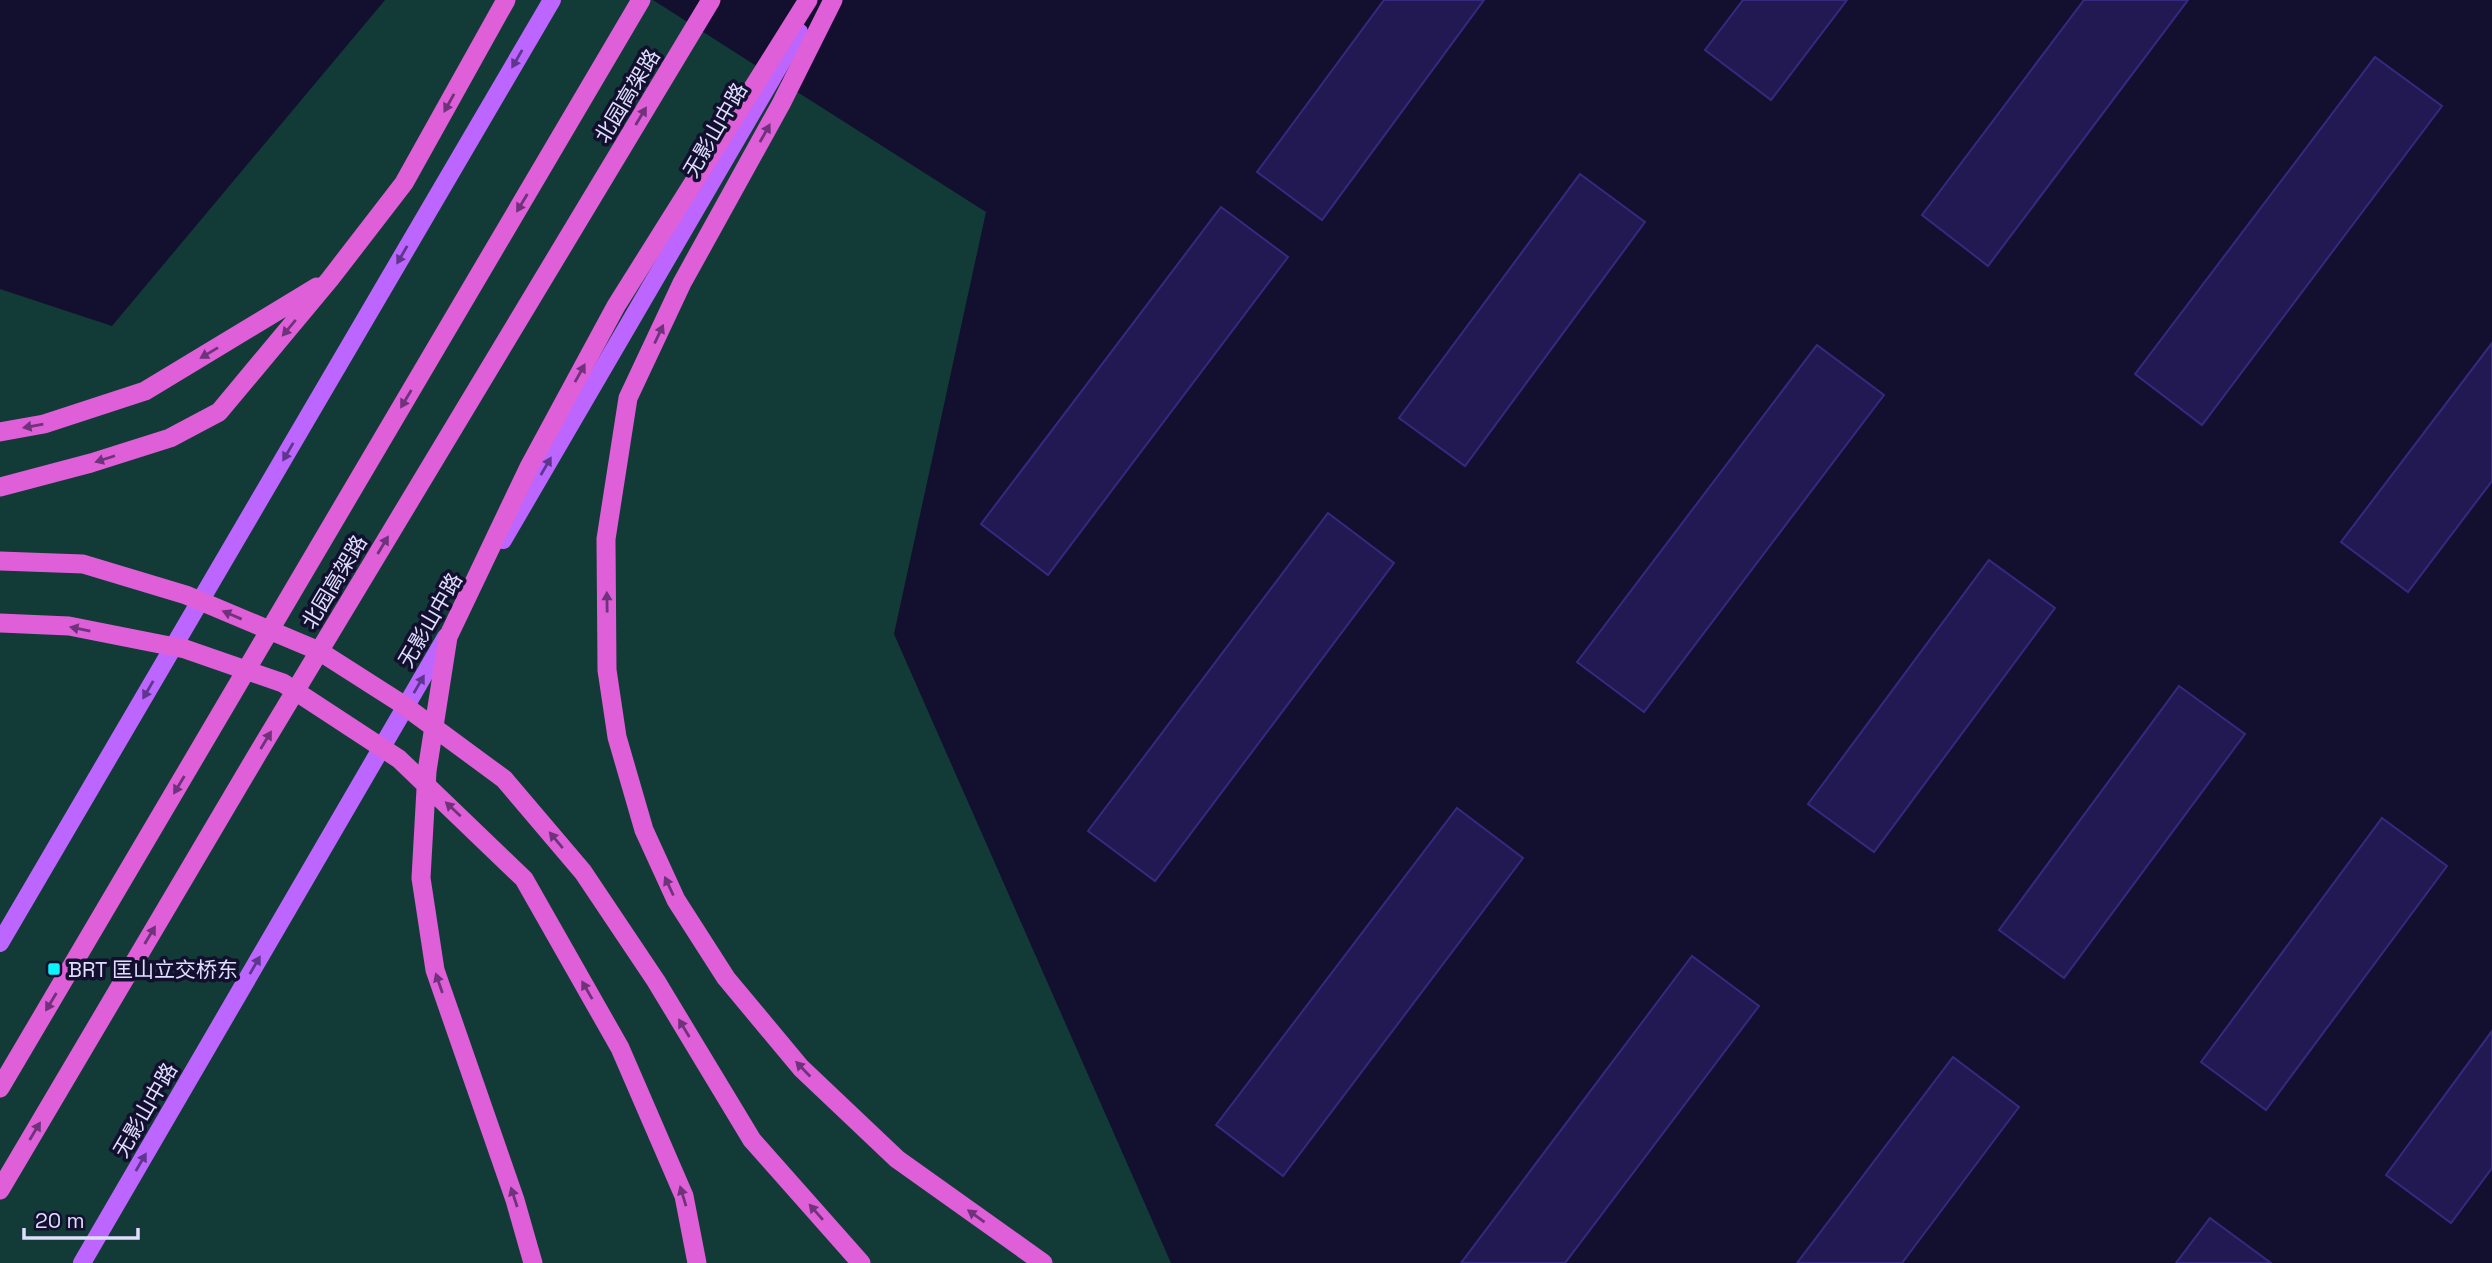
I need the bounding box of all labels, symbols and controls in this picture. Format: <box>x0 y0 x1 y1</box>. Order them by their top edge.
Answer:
street label: 北园高架路 <box>588 44 666 148</box>
one-way arrow <box>511 49 524 68</box>
street label: 无影山中路 <box>677 78 753 182</box>
one-way arrow <box>443 93 455 112</box>
one-way arrow <box>635 107 647 126</box>
one-way arrow <box>759 123 771 143</box>
one-way arrow <box>515 194 528 213</box>
one-way arrow <box>396 246 409 265</box>
one-way arrow <box>282 318 297 336</box>
one-way arrow <box>653 324 664 344</box>
one-way arrow <box>199 346 218 359</box>
one-way arrow <box>573 363 585 383</box>
one-way arrow <box>400 390 412 409</box>
one-way arrow <box>22 421 44 432</box>
one-way arrow <box>281 442 294 461</box>
one-way arrow <box>95 454 116 465</box>
one-way arrow <box>540 456 552 475</box>
street label: 北园高架路 <box>295 530 373 634</box>
one-way arrow <box>377 535 390 554</box>
street label: 无影山中路 <box>392 568 468 672</box>
one-way arrow <box>601 591 613 613</box>
one-way arrow <box>222 609 243 620</box>
one-way arrow <box>69 623 91 634</box>
one-way arrow <box>413 674 425 693</box>
one-way arrow <box>142 681 154 700</box>
one-way arrow <box>260 730 272 749</box>
one-way arrow <box>172 776 185 795</box>
one-way arrow <box>445 802 462 818</box>
one-way arrow <box>548 831 564 849</box>
one-way arrow <box>664 876 675 896</box>
one-way arrow <box>144 926 156 945</box>
one-way arrow <box>249 955 261 974</box>
place label: BRT 匡山立交桥东 <box>68 956 238 983</box>
marker: BRT 匡山立交桥东 <box>46 961 62 977</box>
one-way arrow <box>433 972 444 993</box>
one-way arrow <box>581 981 593 1000</box>
one-way arrow <box>45 993 57 1012</box>
one-way arrow <box>678 1018 690 1037</box>
street label: 无影山中路 <box>107 1058 183 1162</box>
one-way arrow <box>795 1061 812 1078</box>
one-way arrow <box>28 1122 41 1141</box>
one-way arrow <box>135 1152 147 1171</box>
one-way arrow <box>677 1186 687 1207</box>
one-way arrow <box>508 1187 519 1208</box>
scale bar <box>24 1196 138 1240</box>
one-way arrow <box>808 1203 824 1221</box>
text: 20 m <box>35 1207 85 1234</box>
one-way arrow <box>967 1210 985 1224</box>

